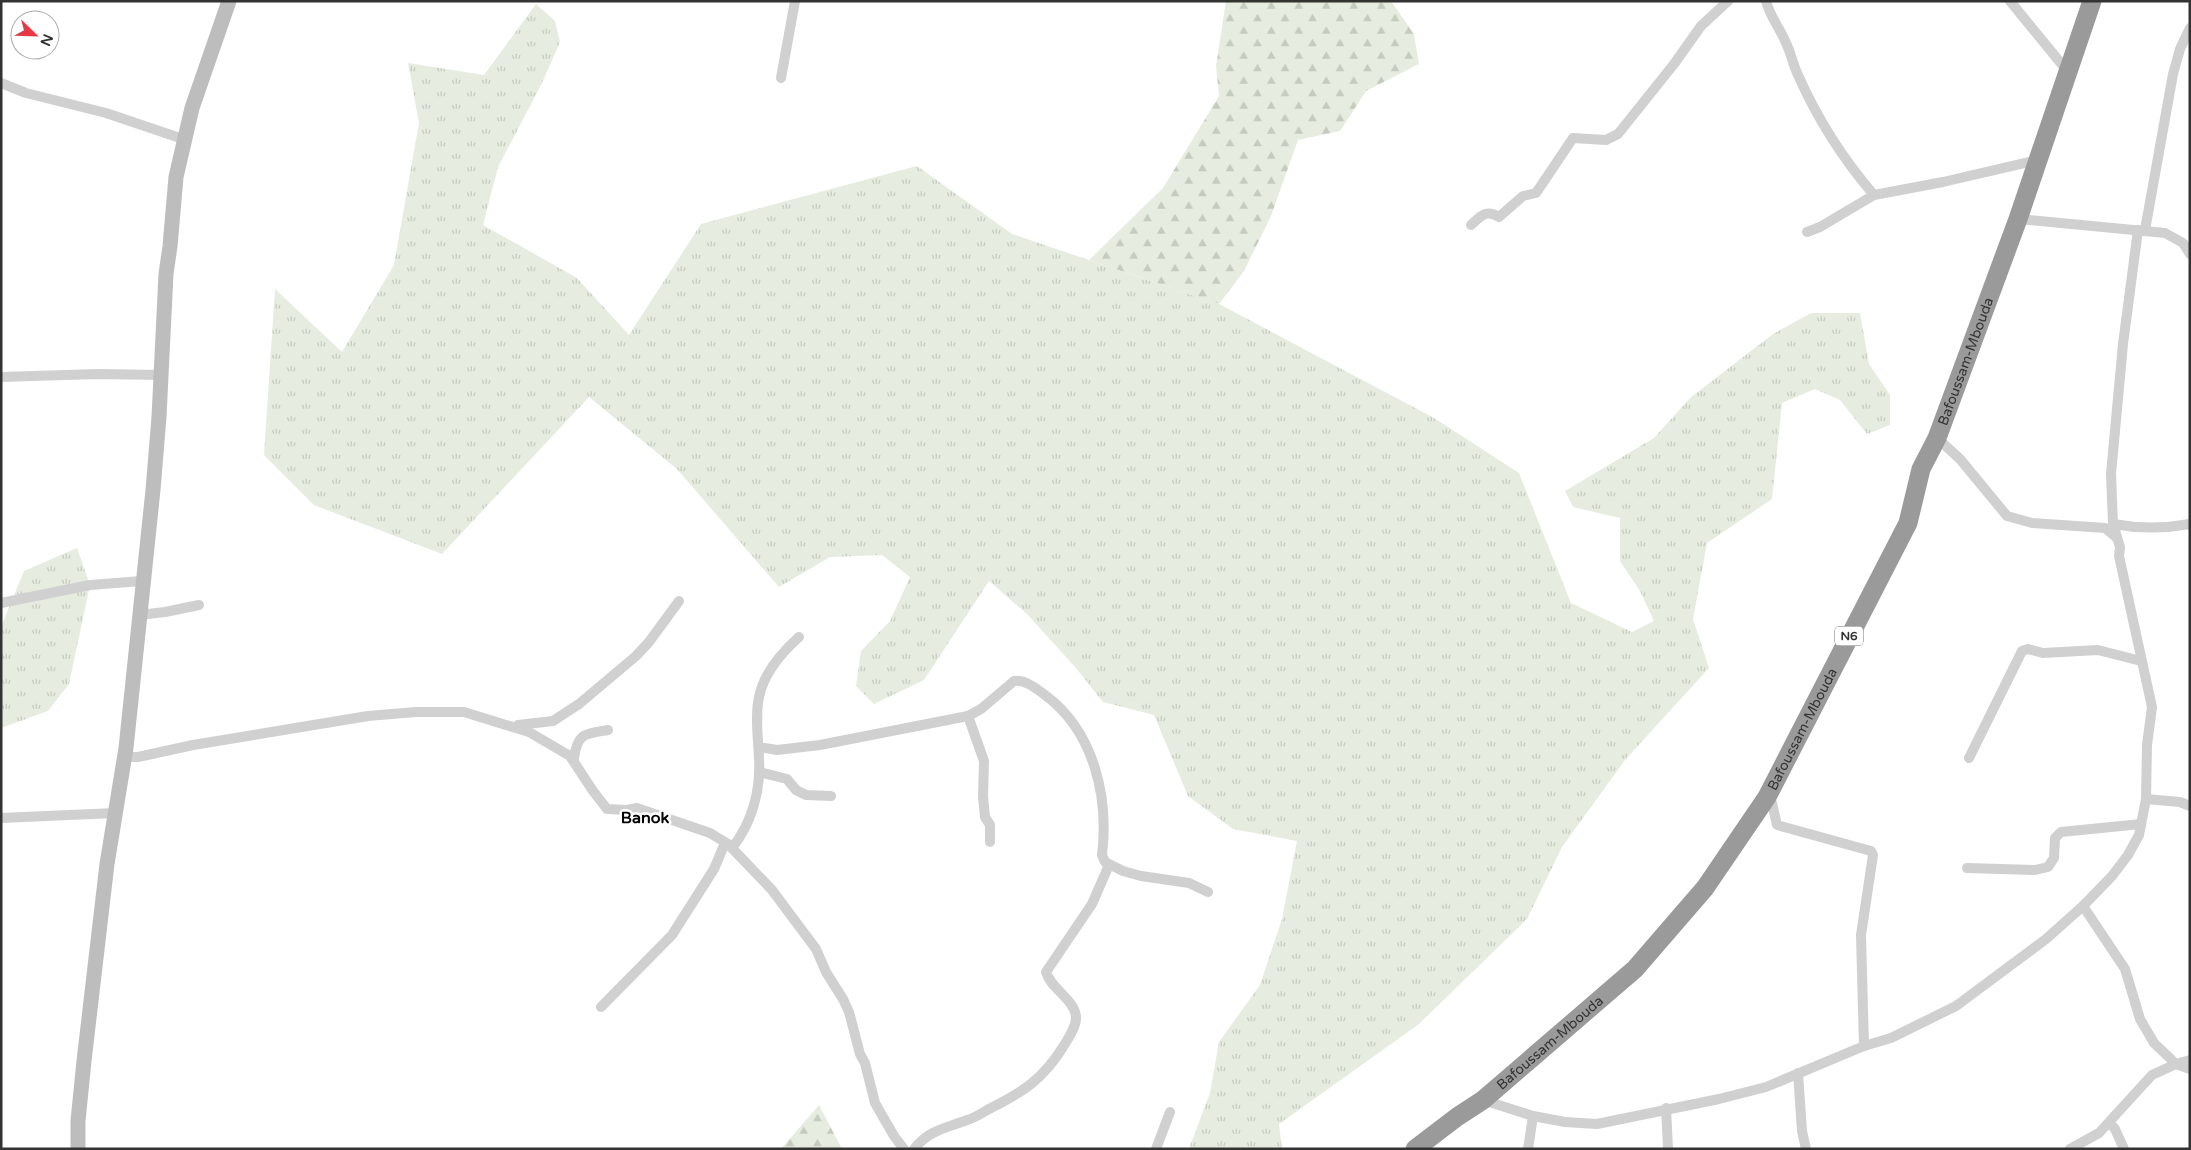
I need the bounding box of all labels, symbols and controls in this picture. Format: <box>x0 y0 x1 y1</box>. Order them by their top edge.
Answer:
north arrow <box>10 10 60 60</box>
text: N <box>36 31 57 48</box>
street label: Bafoussam-Mbouda <box>1934 295 1997 428</box>
road number: N6 <box>1835 626 1863 646</box>
street label: Bafoussam-Mbouda <box>1764 665 1841 793</box>
district label: Banok <box>621 808 669 828</box>
street label: Bafoussam-Mbouda <box>1493 992 1607 1093</box>

